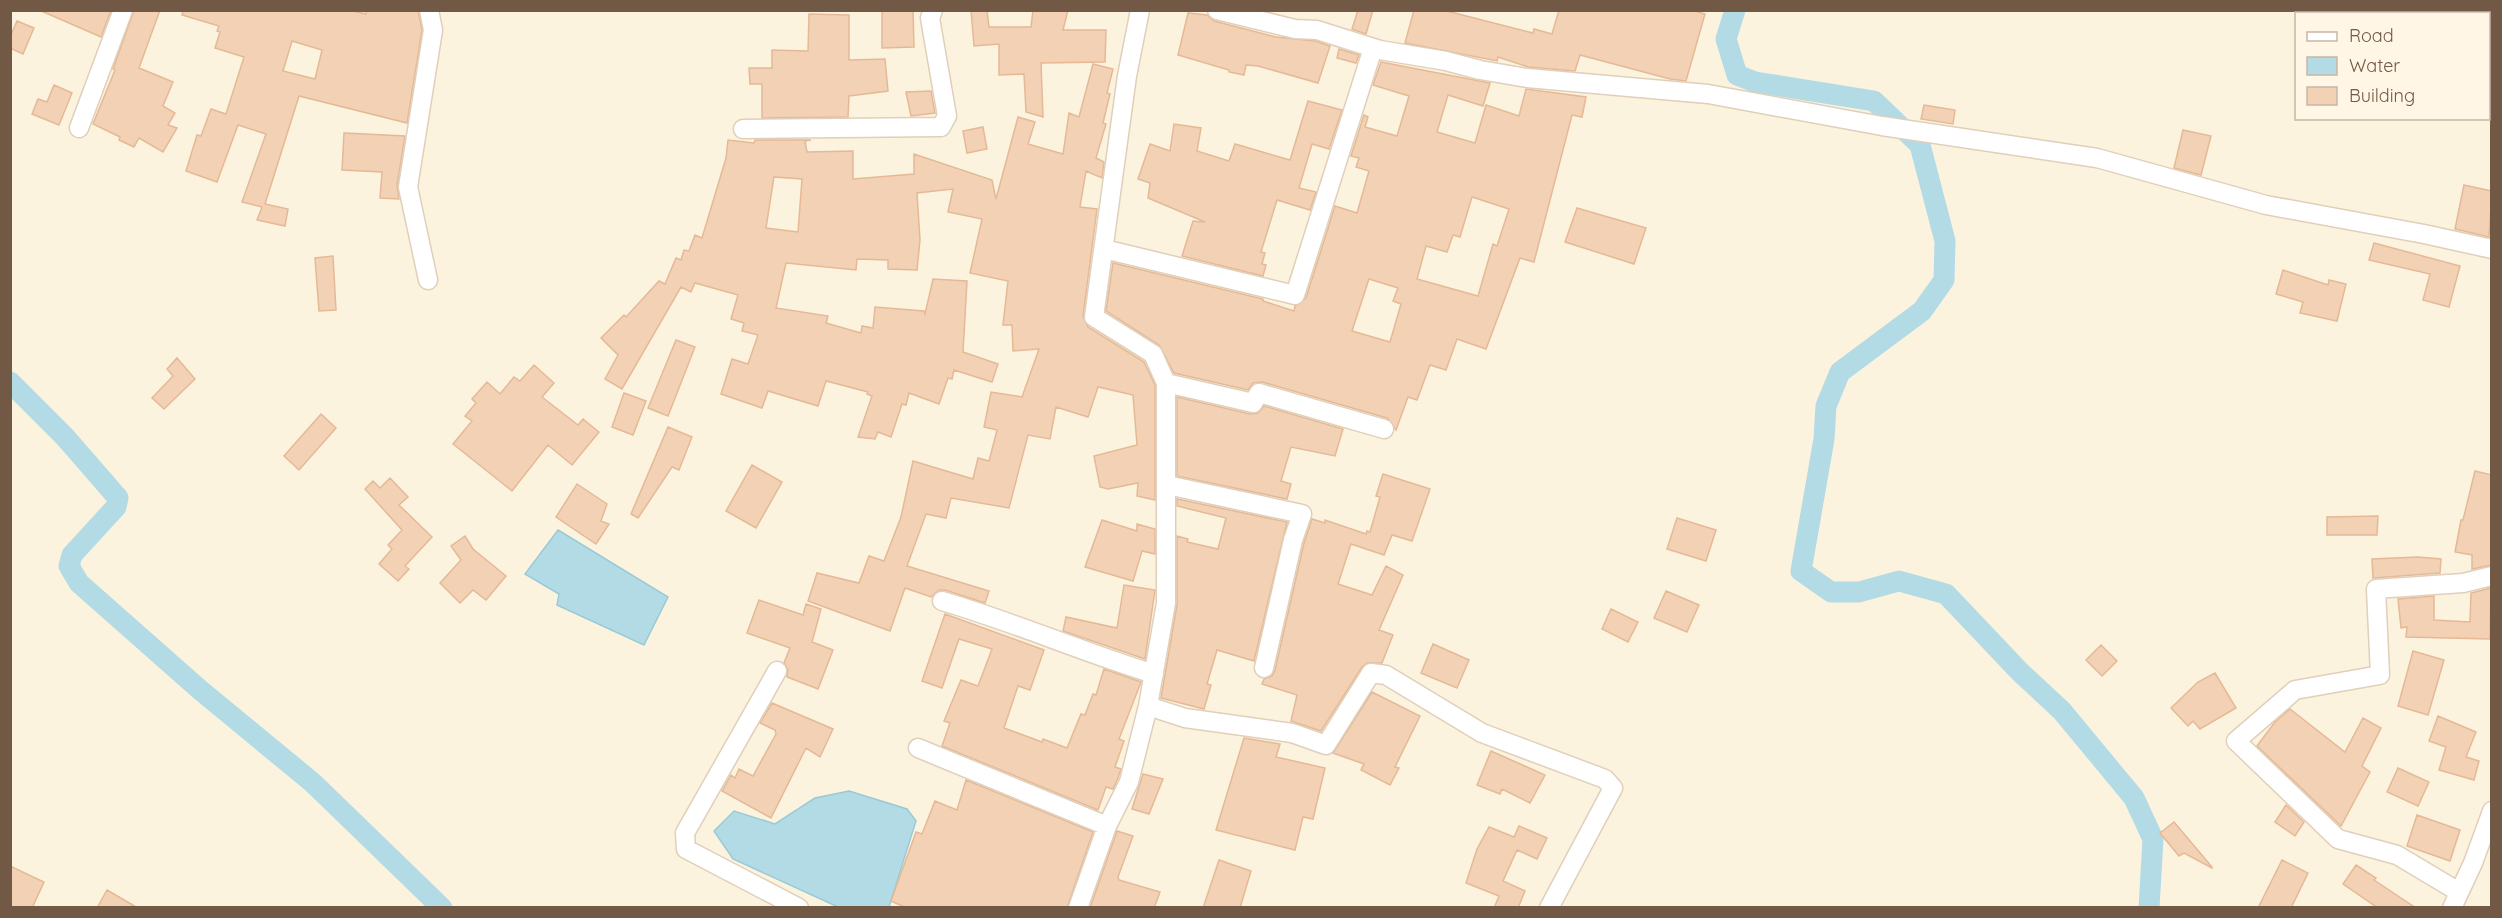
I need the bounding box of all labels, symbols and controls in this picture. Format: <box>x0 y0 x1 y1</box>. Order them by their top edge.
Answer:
legend <box>2295 12 2490 120</box>
text: Road <box>2349 24 2394 47</box>
text: Water <box>2349 54 2400 77</box>
text: Building <box>2349 84 2415 107</box>

